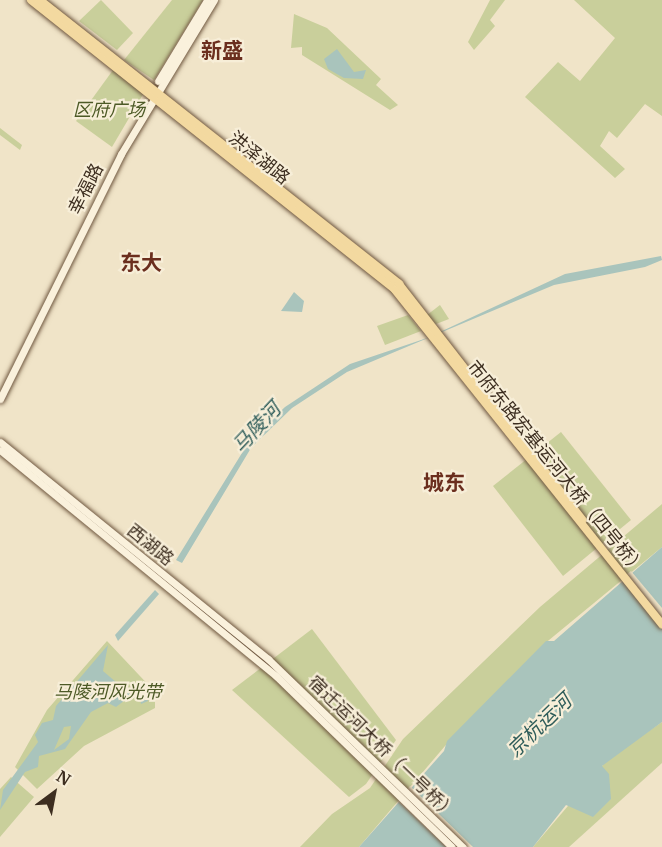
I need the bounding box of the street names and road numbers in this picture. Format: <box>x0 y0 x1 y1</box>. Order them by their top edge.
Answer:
street label: 洪泽湖路 <box>224 127 294 189</box>
street label: 幸福路 <box>64 160 108 218</box>
street label: 市府东路宏基运河大桥（四号桥） <box>463 356 649 580</box>
street label: 西湖路 <box>122 520 178 570</box>
street label: 宿迁运河大桥（一号桥） <box>303 671 461 825</box>

